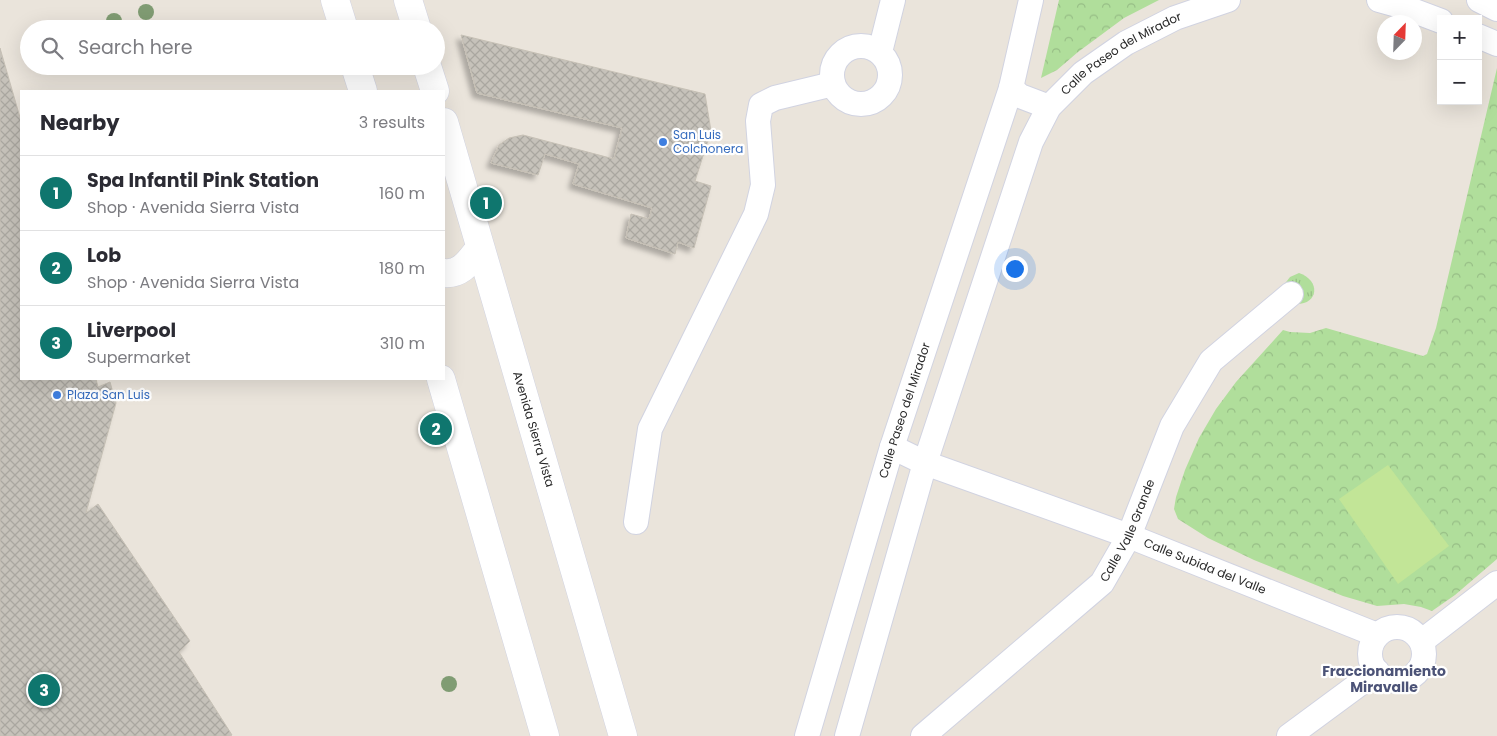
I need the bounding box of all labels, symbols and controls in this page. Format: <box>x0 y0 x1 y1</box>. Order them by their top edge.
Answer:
street label: Calle Paseo del Mirador <box>1057 7 1184 99</box>
north arrow <box>1377 15 1422 60</box>
map controls <box>1437 15 1482 105</box>
button: + <box>1437 15 1482 60</box>
search box <box>20 20 445 75</box>
icon: search <box>38 34 66 62</box>
text: Search here <box>78 34 192 61</box>
button: − <box>1437 60 1482 105</box>
text: Nearby <box>40 108 120 137</box>
text: 3 results <box>359 111 425 134</box>
place label: San Luis Colchonera <box>673 126 743 157</box>
marker: San Luis Colchonera <box>657 136 669 148</box>
text: Spa Infantil Pink Station <box>87 167 319 194</box>
text: 1 <box>53 182 59 205</box>
text: 160 m <box>379 182 425 205</box>
pin: 1 <box>470 184 502 222</box>
text: Shop · Avenida Sierra Vista <box>87 196 299 219</box>
text: Lob <box>87 242 121 269</box>
your location <box>1002 256 1028 282</box>
text: 2 <box>51 257 61 280</box>
text: 180 m <box>379 257 425 280</box>
text: Shop · Avenida Sierra Vista <box>87 271 299 294</box>
text: Liverpool <box>87 317 176 344</box>
text: 3 <box>51 332 61 355</box>
text: 310 m <box>380 332 425 355</box>
street label: Calle Paseo del Mirador <box>874 340 934 480</box>
text: Supermarket <box>87 346 191 369</box>
street label: Avenida Sierra Vista <box>509 369 559 489</box>
place label: Plaza San Luis <box>67 386 150 403</box>
marker: Plaza San Luis <box>51 389 63 401</box>
pin: 2 <box>420 410 452 448</box>
street label: Calle Valle Grande <box>1095 477 1158 585</box>
street label: Calle Subida del Valle <box>1141 534 1269 598</box>
district label: Fraccionamiento Miravalle <box>1322 661 1446 697</box>
pin: 3 <box>28 671 60 709</box>

